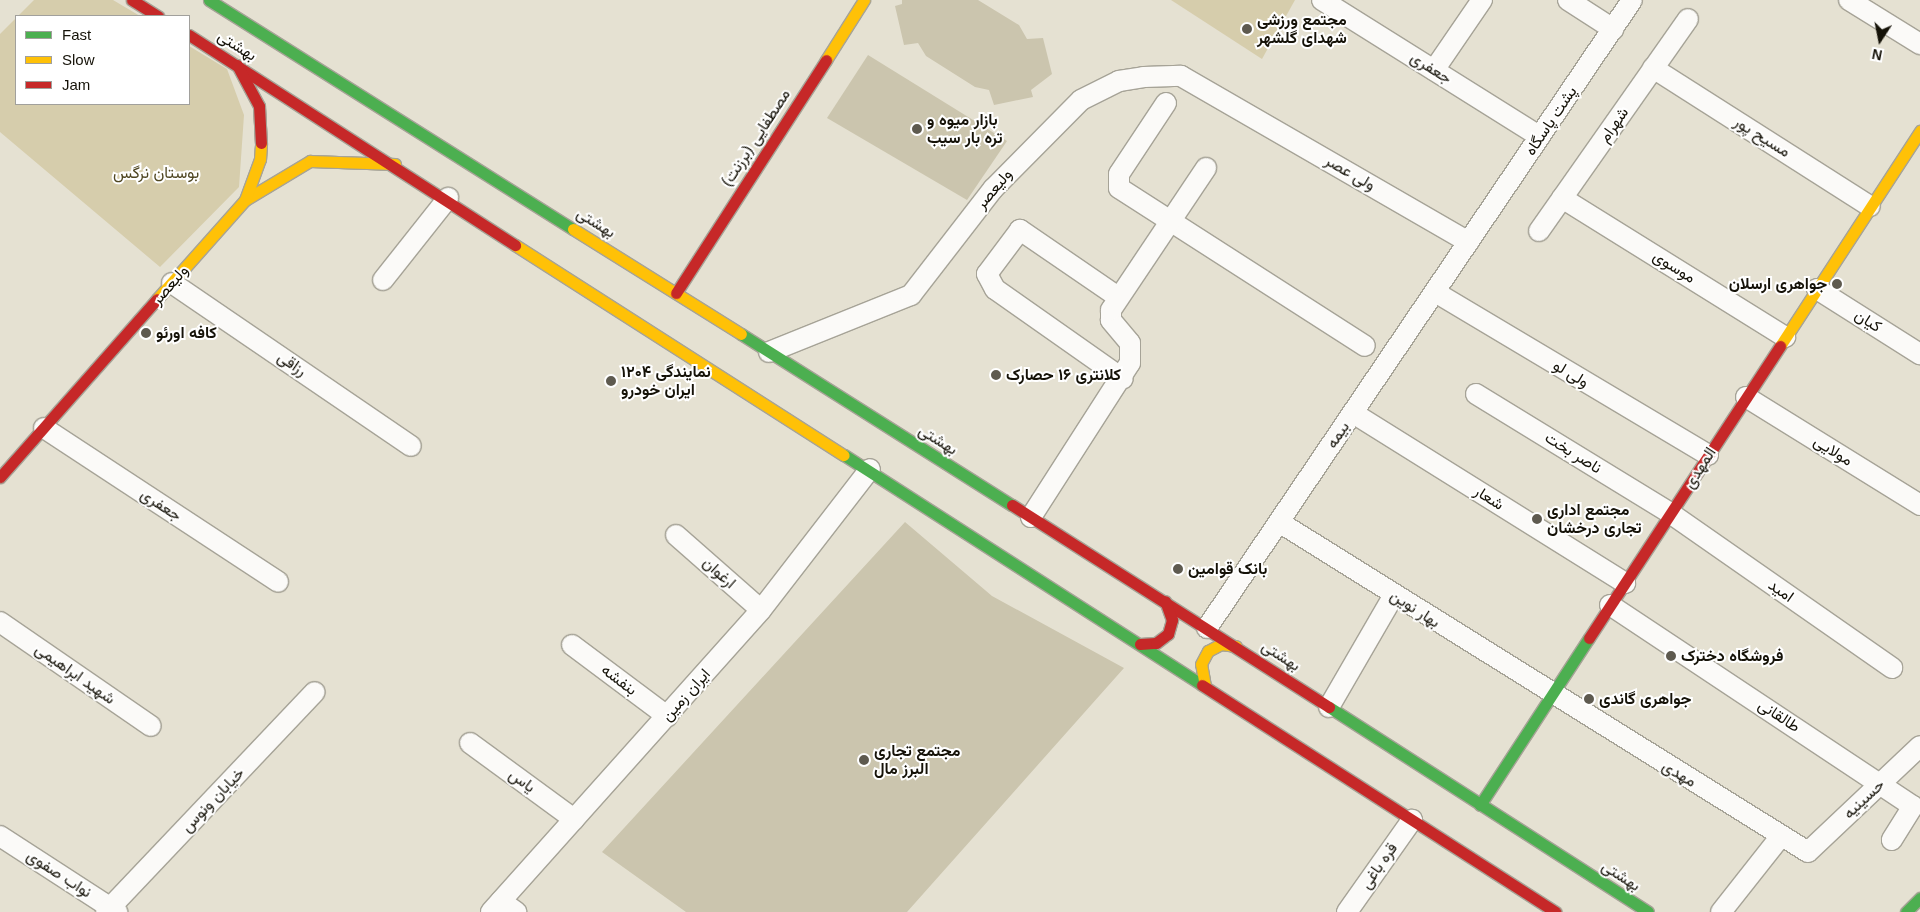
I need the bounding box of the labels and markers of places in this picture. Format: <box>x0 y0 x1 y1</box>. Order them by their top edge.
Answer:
place label: مجتمع ورزشی شهدای گلشهر <box>1257 10 1347 48</box>
marker: مجتمع ورزشی شهدای گلشهر <box>1241 23 1253 35</box>
place label: بازار میوه و تره بار سیب <box>927 110 1002 148</box>
marker: بازار میوه و تره بار سیب <box>911 123 923 135</box>
place label: جواهری ارسلان <box>1729 274 1827 294</box>
marker: جواهری ارسلان <box>1831 278 1843 290</box>
place label: کافه اورئو <box>156 323 217 343</box>
marker: کافه اورئو <box>140 327 152 339</box>
place label: ۱۲۰۴ نمایندگی ایران خودرو <box>621 362 711 400</box>
place label: کلانتری ۱۶ حصارک <box>1006 365 1121 385</box>
marker: کلانتری ۱۶ حصارک <box>990 369 1002 381</box>
marker: ۱۲۰۴ نمایندگی ایران خودرو <box>605 375 617 387</box>
place label: مجتمع اداری تجاری درخشان <box>1547 500 1642 538</box>
marker: مجتمع اداری تجاری درخشان <box>1531 513 1543 525</box>
place label: بانک قوامین <box>1188 559 1267 579</box>
marker: بانک قوامین <box>1172 563 1184 575</box>
place label: فروشگاه دخترک <box>1681 646 1783 666</box>
marker: فروشگاه دخترک <box>1665 650 1677 662</box>
place label: جواهری گاندی <box>1599 689 1691 709</box>
marker: جواهری گاندی <box>1583 693 1595 705</box>
place label: مجتمع تجاری البرز مال <box>874 741 960 779</box>
marker: مجتمع تجاری البرز مال <box>858 754 870 766</box>

